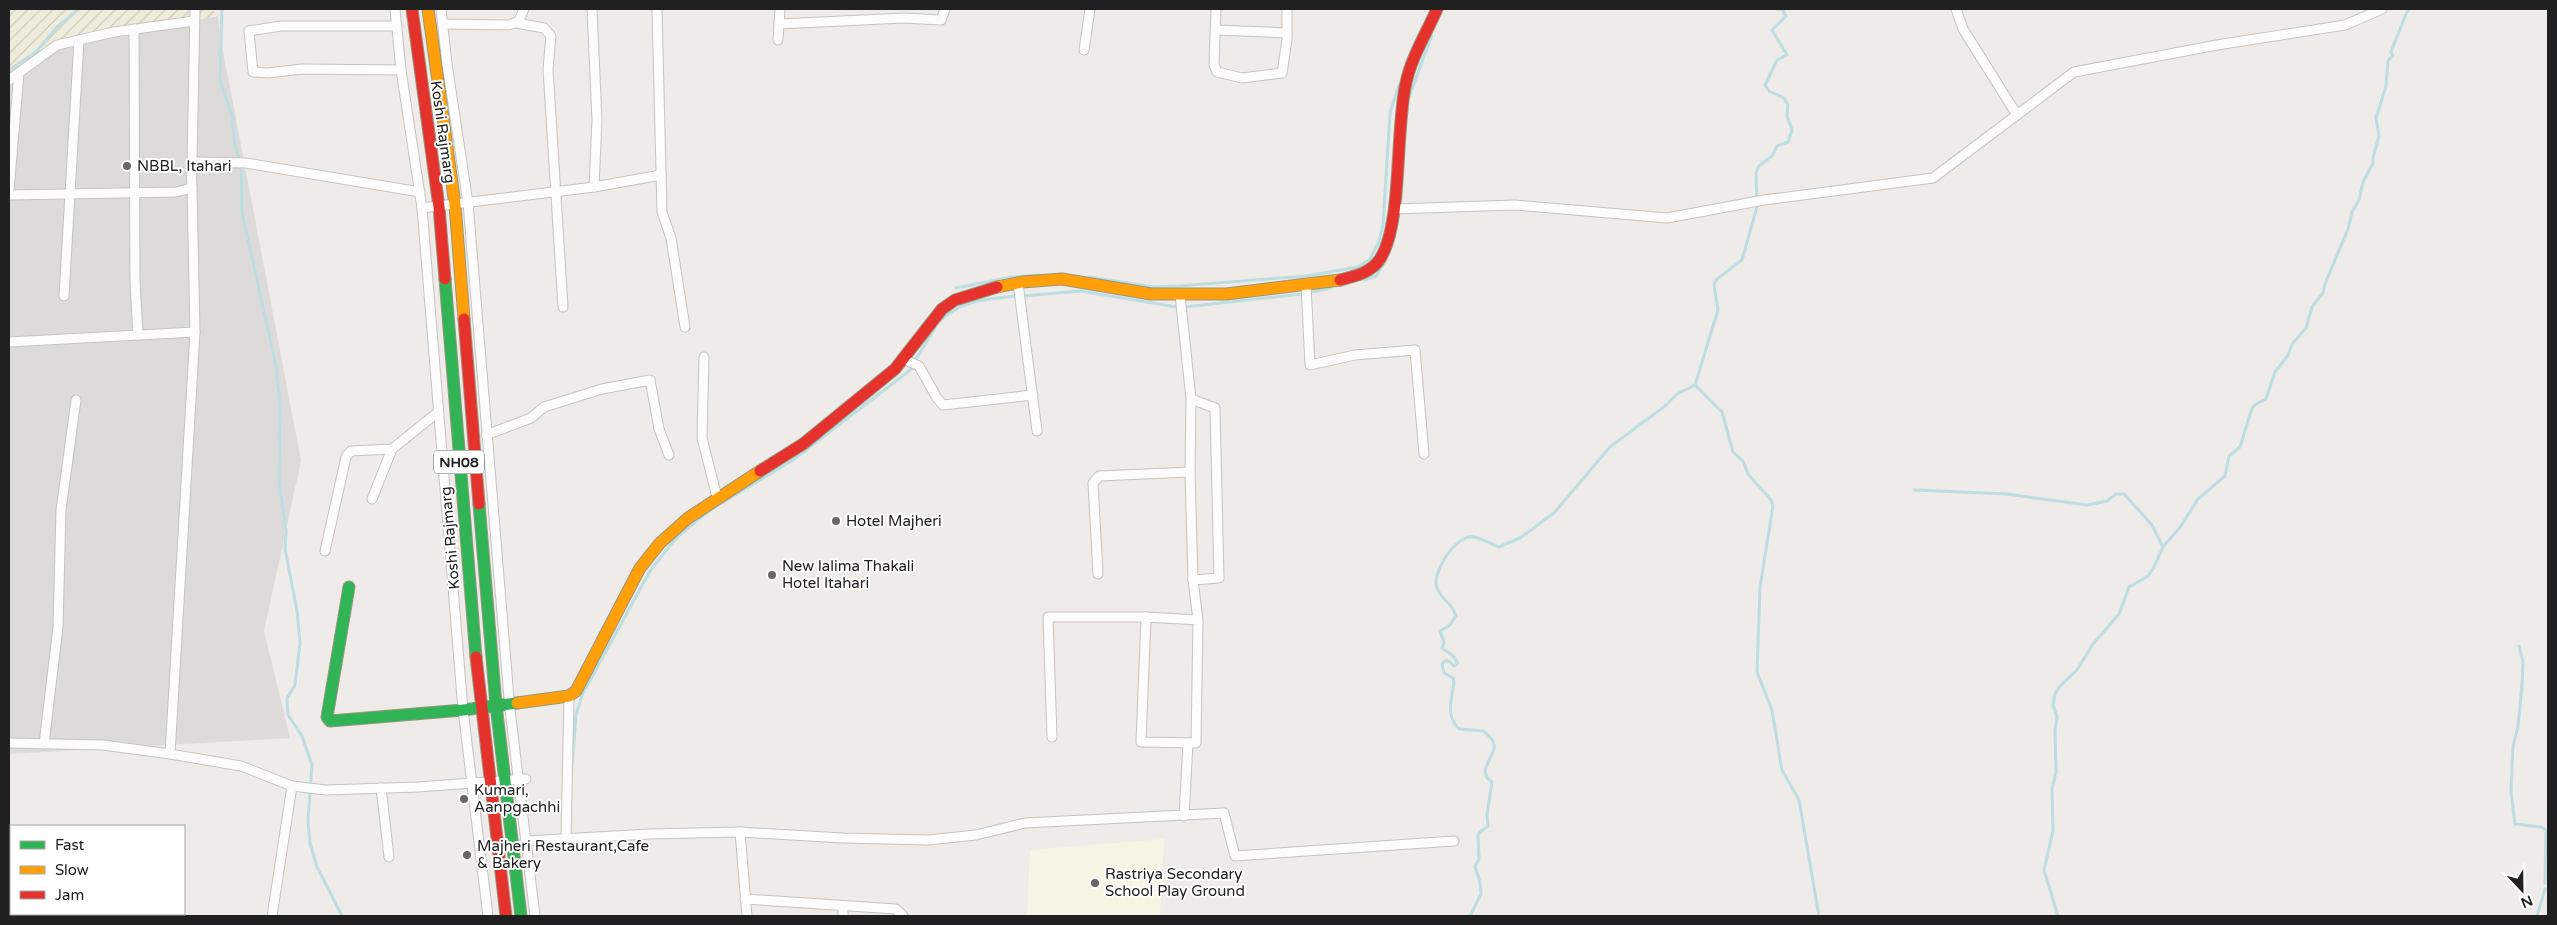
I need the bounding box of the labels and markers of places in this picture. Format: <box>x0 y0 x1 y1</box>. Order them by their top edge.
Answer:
place label: NBBL, Itahari <box>137 157 232 175</box>
marker: NBBL, Itahari <box>121 160 133 172</box>
place label: Hotel Majheri <box>846 512 942 530</box>
marker: Hotel Majheri <box>830 515 842 527</box>
place label: New lalima Thakali Hotel Itahari <box>782 557 914 592</box>
marker: New lalima Thakali Hotel Itahari <box>766 569 778 581</box>
place label: Kumari, Aanpgachhi <box>474 781 560 816</box>
marker: Kumari, Aanpgachhi <box>458 793 470 805</box>
place label: Majheri Restaurant,Cafe & Bakery <box>477 837 649 872</box>
marker: Majheri Restaurant,Cafe & Bakery <box>461 849 473 861</box>
place label: Rastriya Secondary School Play Ground <box>1105 865 1245 900</box>
marker: Rastriya Secondary School Play Ground <box>1089 877 1101 889</box>

